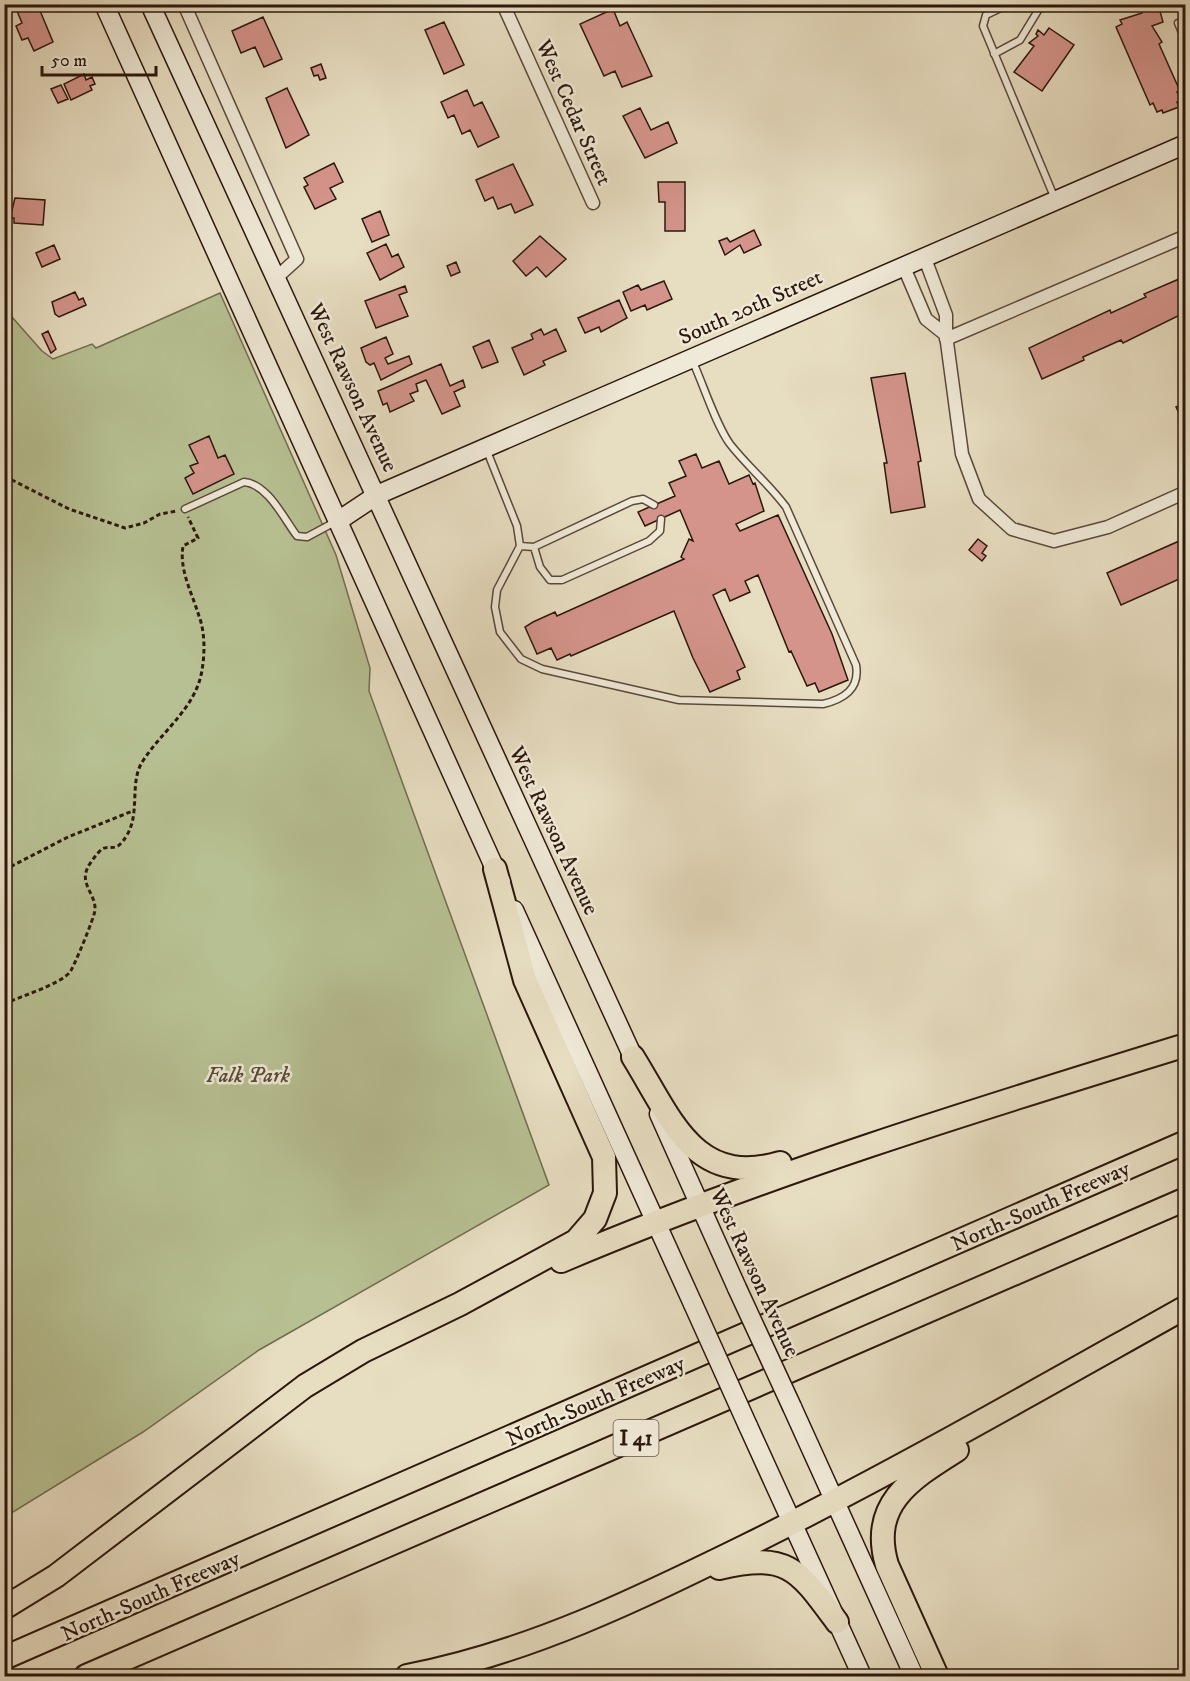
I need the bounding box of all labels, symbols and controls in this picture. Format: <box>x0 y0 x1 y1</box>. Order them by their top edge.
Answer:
street label: West Cedar Street <box>529 35 618 190</box>
scale bar <box>42 39 156 77</box>
text: 50 m <box>51 50 87 72</box>
street label: South 20th Street <box>675 264 827 351</box>
street label: West Rawson Avenue <box>301 298 404 476</box>
street label: West Rawson Avenue <box>502 741 605 919</box>
park label: Falk Park <box>206 1062 291 1089</box>
street label: North-South Freeway <box>947 1155 1135 1258</box>
street label: West Rawson Avenue <box>703 1183 806 1361</box>
street label: North-South Freeway <box>502 1350 690 1453</box>
road number: I 41 <box>614 1420 658 1456</box>
street label: North-South Freeway <box>57 1545 245 1648</box>

